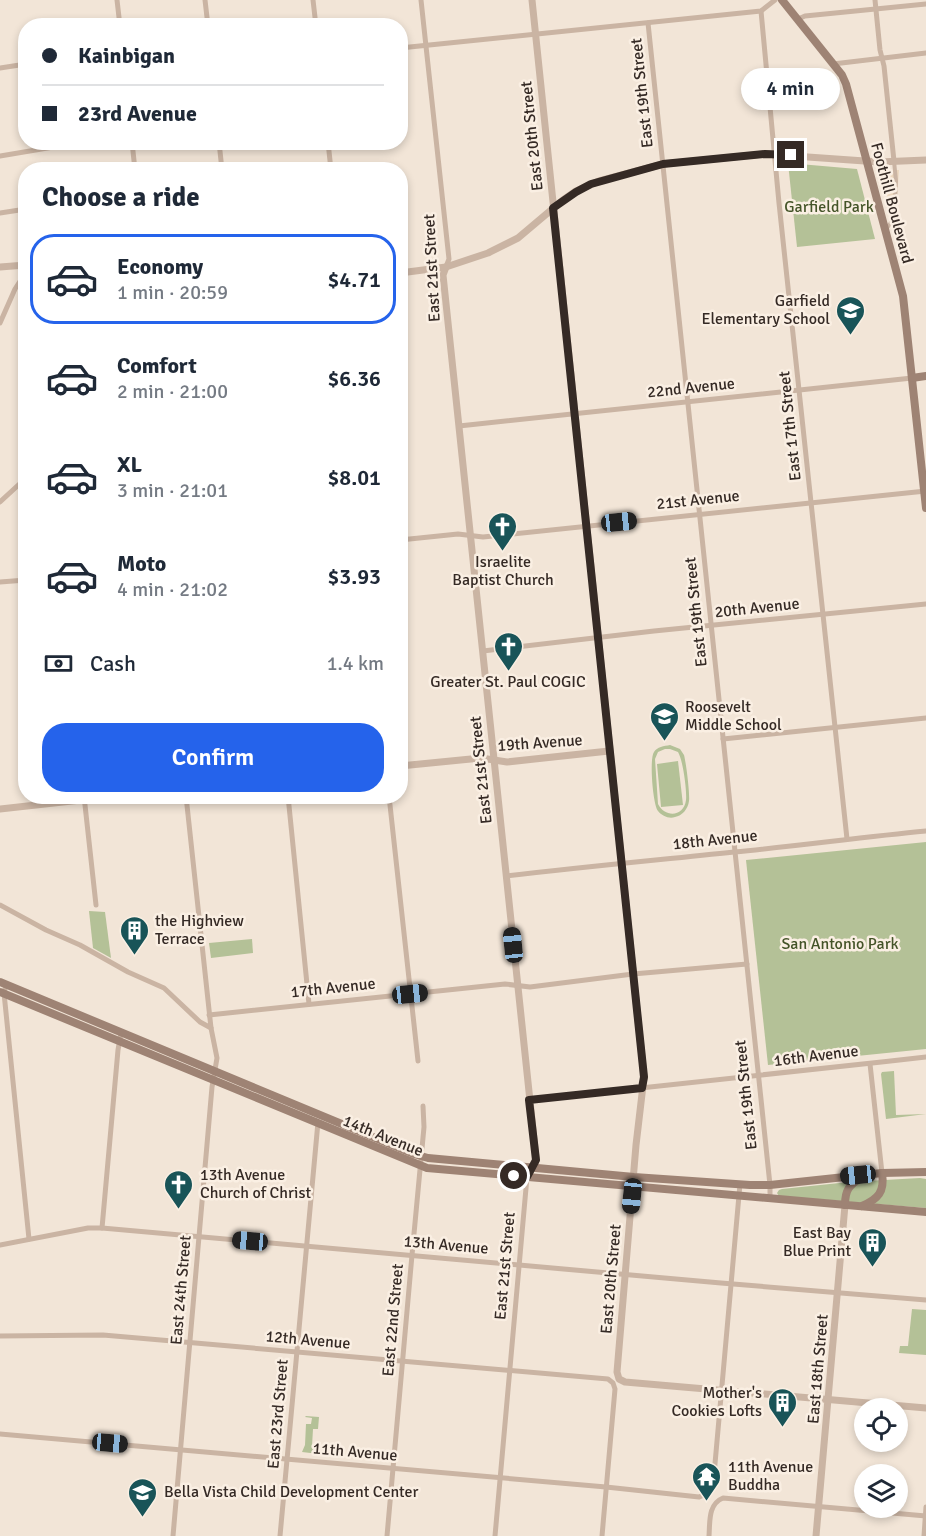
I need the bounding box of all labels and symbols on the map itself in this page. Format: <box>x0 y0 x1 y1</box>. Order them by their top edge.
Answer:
street label: East 19th Street <box>626 37 658 149</box>
callout: 4 min <box>742 68 840 110</box>
street label: East 20th Street <box>516 80 548 192</box>
street label: Foothill Boulevard <box>866 140 918 266</box>
route end <box>777 141 804 168</box>
park label: Garfield Park <box>784 197 874 217</box>
street label: East 21st Street <box>419 213 445 323</box>
place label: Garfield Elementary School <box>701 291 830 329</box>
school or university icon: Garfield Elementary School <box>835 294 867 336</box>
street label: East 17th Street <box>774 370 806 482</box>
street label: 22nd Avenue <box>646 373 736 403</box>
street label: 21st Avenue <box>655 486 741 514</box>
church icon: Israelite Baptist Church <box>487 510 519 552</box>
car <box>600 511 638 533</box>
place label: Israelite Baptist Church <box>452 552 554 590</box>
street label: East 19th Street <box>680 556 712 668</box>
street label: 20th Avenue <box>714 594 800 622</box>
church icon: Greater St. Paul COGIC <box>492 630 524 672</box>
place label: Greater St. Paul COGIC <box>430 672 586 692</box>
place label: Roosevelt Middle School <box>685 697 782 735</box>
school or university icon: Roosevelt Middle School <box>648 700 680 742</box>
street label: East 21st Street <box>465 715 497 825</box>
street label: 19th Avenue <box>497 730 583 756</box>
street label: 18th Avenue <box>672 826 758 854</box>
place label: the Highview Terrace <box>155 911 244 949</box>
building icon: the Highview Terrace <box>118 914 150 956</box>
car <box>502 926 524 964</box>
park label: San Antonio Park <box>781 934 899 954</box>
street label: 17th Avenue <box>290 974 376 1002</box>
car <box>391 983 429 1005</box>
street label: East 19th Street <box>730 1039 762 1151</box>
street label: 16th Avenue <box>773 1041 859 1071</box>
street label: 14th Avenue <box>340 1111 426 1161</box>
route start <box>500 1162 527 1189</box>
car <box>839 1164 877 1186</box>
place label: 13th Avenue Church of Christ <box>200 1165 311 1203</box>
church icon: 13th Avenue Church of Christ <box>163 1168 195 1210</box>
car <box>621 1177 643 1215</box>
street label: East 21st Street <box>490 1211 520 1321</box>
street label: East 20th Street <box>596 1223 626 1335</box>
place label: East Bay Blue Print <box>783 1223 852 1261</box>
building icon: East Bay Blue Print <box>856 1226 888 1268</box>
car <box>231 1230 269 1252</box>
street label: 13th Avenue <box>403 1231 489 1259</box>
street label: East 24th Street <box>166 1234 196 1346</box>
street label: East 22nd Street <box>378 1263 408 1377</box>
street label: East 18th Street <box>803 1313 833 1425</box>
street label: 12th Avenue <box>265 1326 351 1354</box>
street label: East 23rd Street <box>263 1358 293 1470</box>
place label: Mother's Cookies Lofts <box>671 1383 762 1421</box>
building icon: Mother's Cookies Lofts <box>767 1386 799 1428</box>
car <box>91 1432 129 1454</box>
street label: 11th Avenue <box>312 1438 398 1466</box>
place label: 11th Avenue Buddha <box>728 1457 813 1495</box>
temple icon: 11th Avenue Buddha <box>691 1460 723 1502</box>
school or university icon: Bella Vista Child Development Center <box>127 1476 159 1518</box>
place label: Bella Vista Child Development Center <box>164 1482 419 1502</box>

